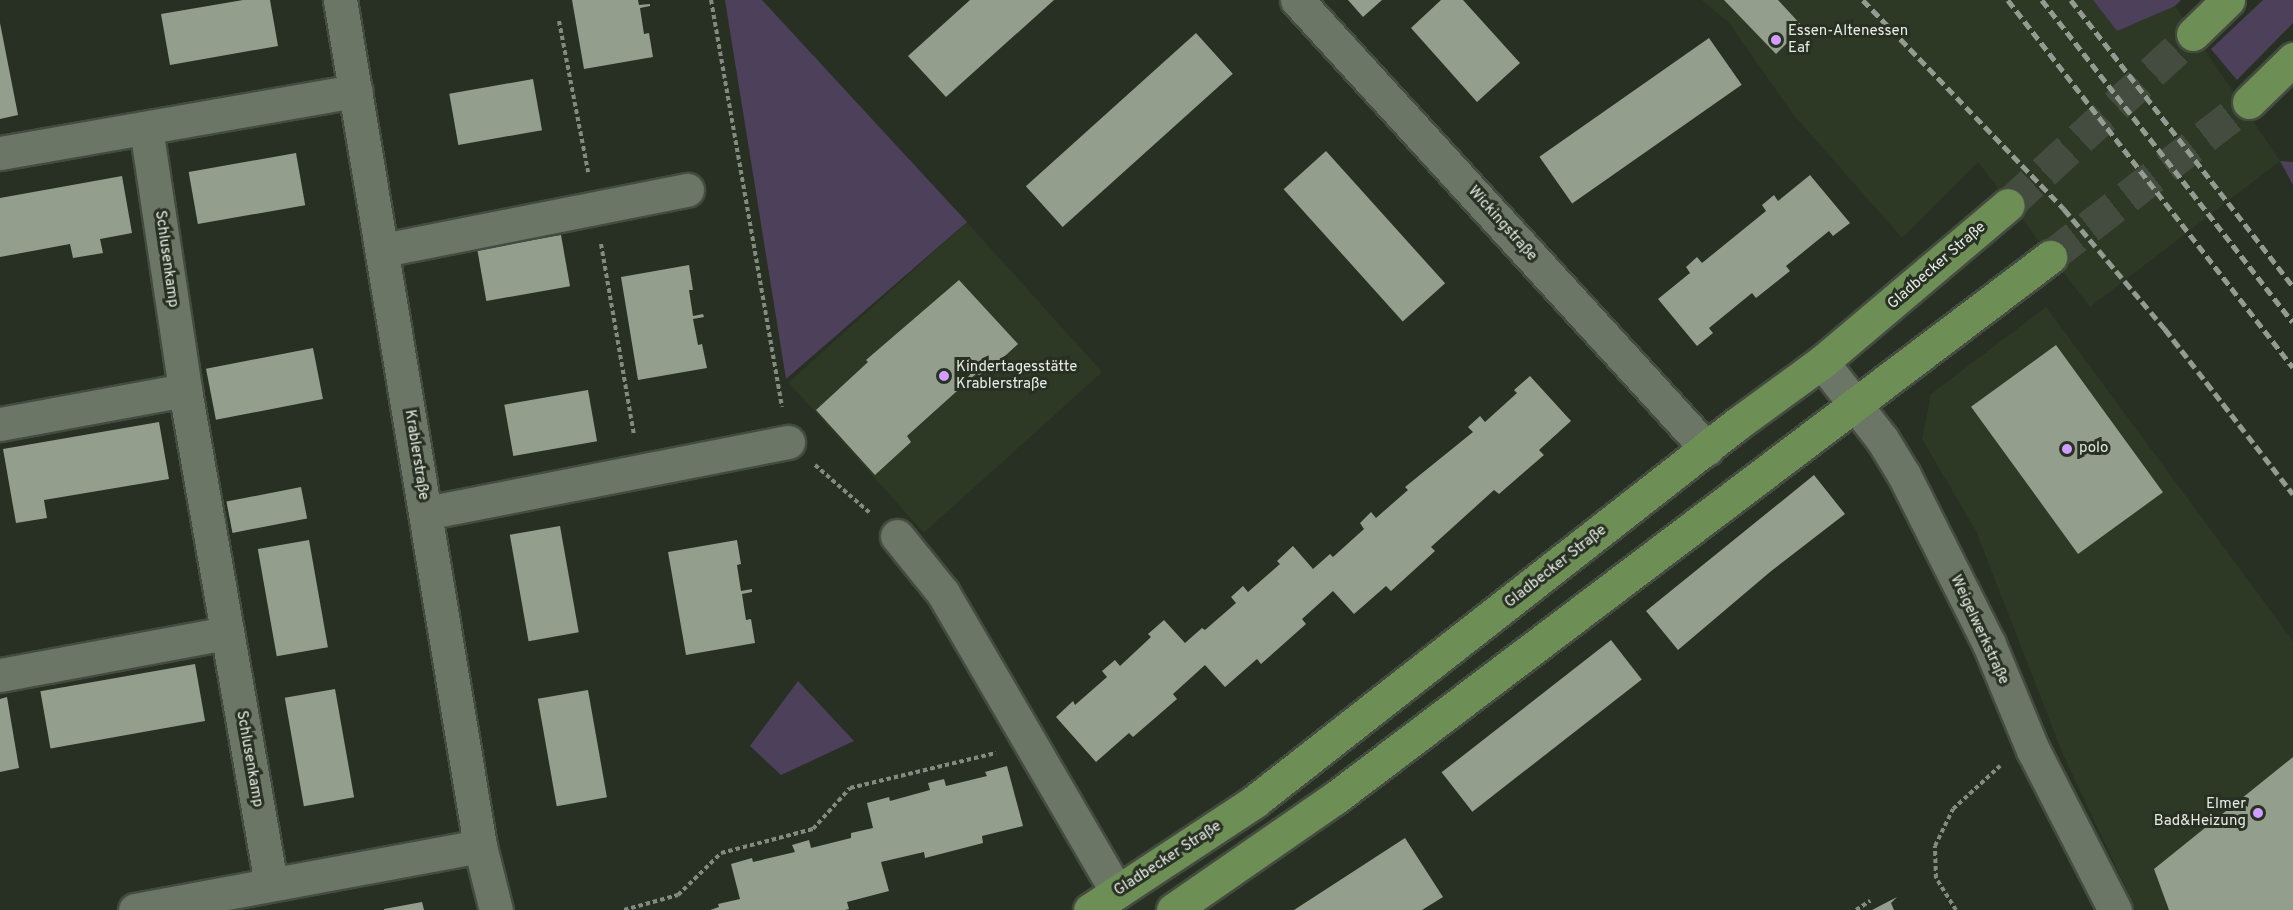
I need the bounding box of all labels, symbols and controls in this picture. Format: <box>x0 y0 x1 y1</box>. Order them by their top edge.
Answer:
place label: Essen-Altenessen Eaf <box>1788 22 1908 57</box>
marker: Essen-Altenessen Eaf <box>1769 33 1783 47</box>
street label: Wickingstraße <box>1464 183 1540 265</box>
street label: Schlusenkamp <box>150 209 182 309</box>
street label: Gladbecker Straße <box>1884 219 1990 313</box>
place label: Kindertagesstätte Krablerstraße <box>956 358 1077 393</box>
marker: Kindertagesstätte Krablerstraße <box>937 369 951 383</box>
street label: Krablerstraße <box>400 408 432 502</box>
place label: polo <box>2079 440 2108 458</box>
marker: polo <box>2060 442 2074 456</box>
street label: Gladbecker Straße <box>1502 522 1610 612</box>
street label: Weigelwerkstraße <box>1946 572 2012 688</box>
street label: Schlusenkamp <box>232 709 266 809</box>
place label: Elmer Bad&Heizung <box>2154 795 2246 830</box>
marker: Elmer Bad&Heizung <box>2251 806 2265 820</box>
street label: Gladbecker Straße <box>1111 818 1225 900</box>

